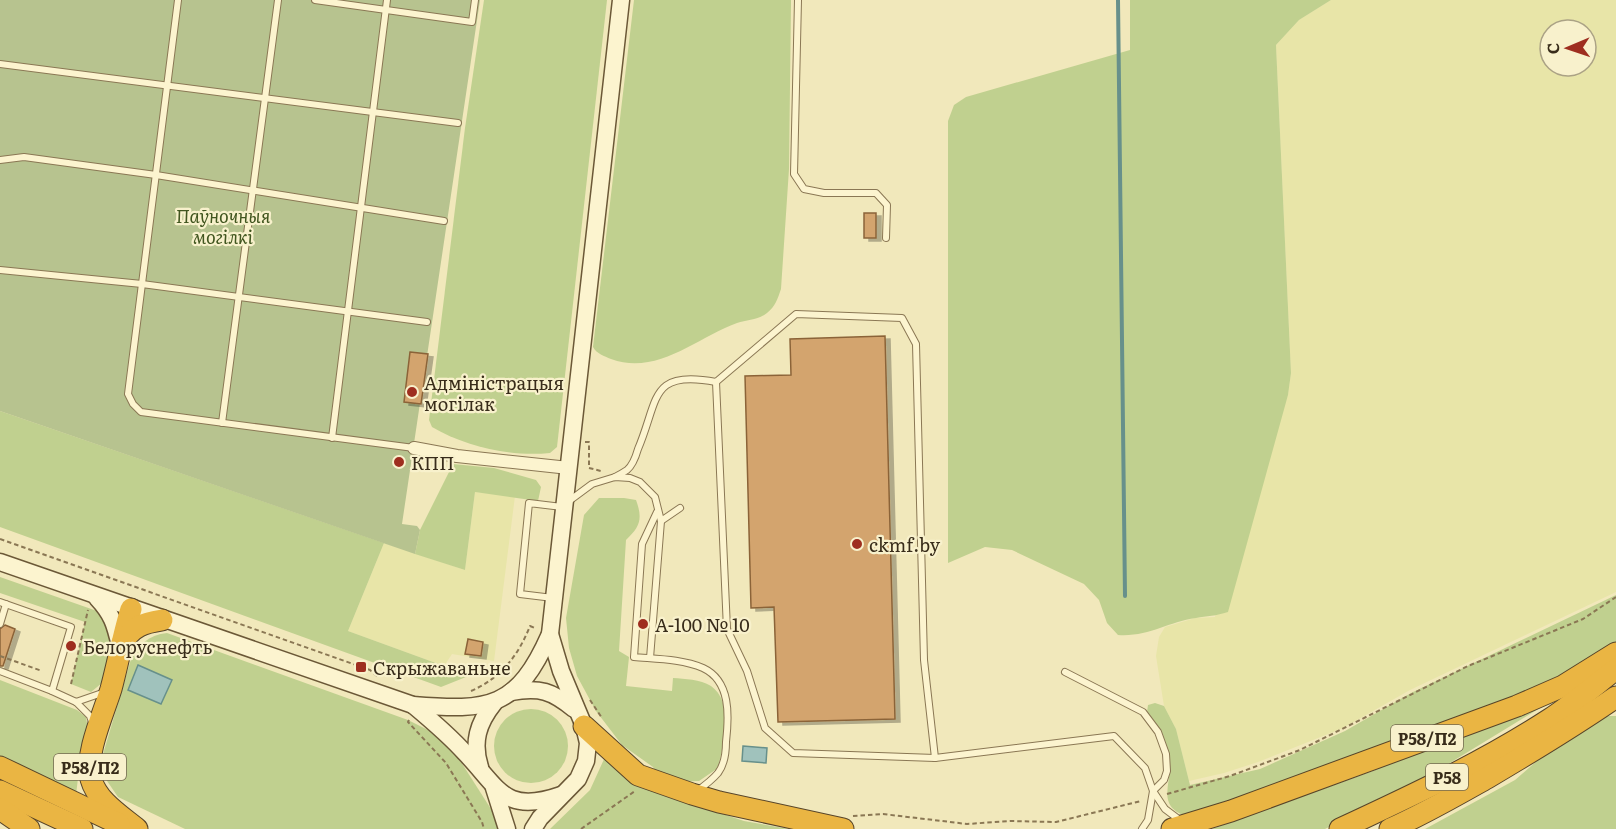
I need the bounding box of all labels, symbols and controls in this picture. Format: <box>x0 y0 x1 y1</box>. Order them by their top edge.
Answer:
north arrow <box>1538 18 1598 78</box>
text: С <box>1540 42 1564 55</box>
park label: Паўночныя могілкі <box>176 202 271 250</box>
place label: Адміністрацыя могілак <box>424 369 564 417</box>
marker: Адміністрацыя могілак <box>405 385 419 399</box>
place label: КПП <box>411 449 454 476</box>
marker: КПП <box>392 455 406 469</box>
place label: ckmf.by <box>869 531 941 558</box>
marker: ckmf.by <box>850 537 864 551</box>
place label: А-100 № 10 <box>655 611 750 638</box>
marker: А-100 № 10 <box>636 617 650 631</box>
place label: Белоруснефть <box>83 633 212 660</box>
marker: Белоруснефть <box>64 639 78 653</box>
place label: Скрыжаваньне <box>373 654 511 681</box>
marker: Скрыжаваньне <box>354 660 368 674</box>
road number: Р58/П2 <box>1391 725 1463 751</box>
road number: Р58/П2 <box>54 754 126 780</box>
road number: Р58 <box>1426 764 1468 790</box>

